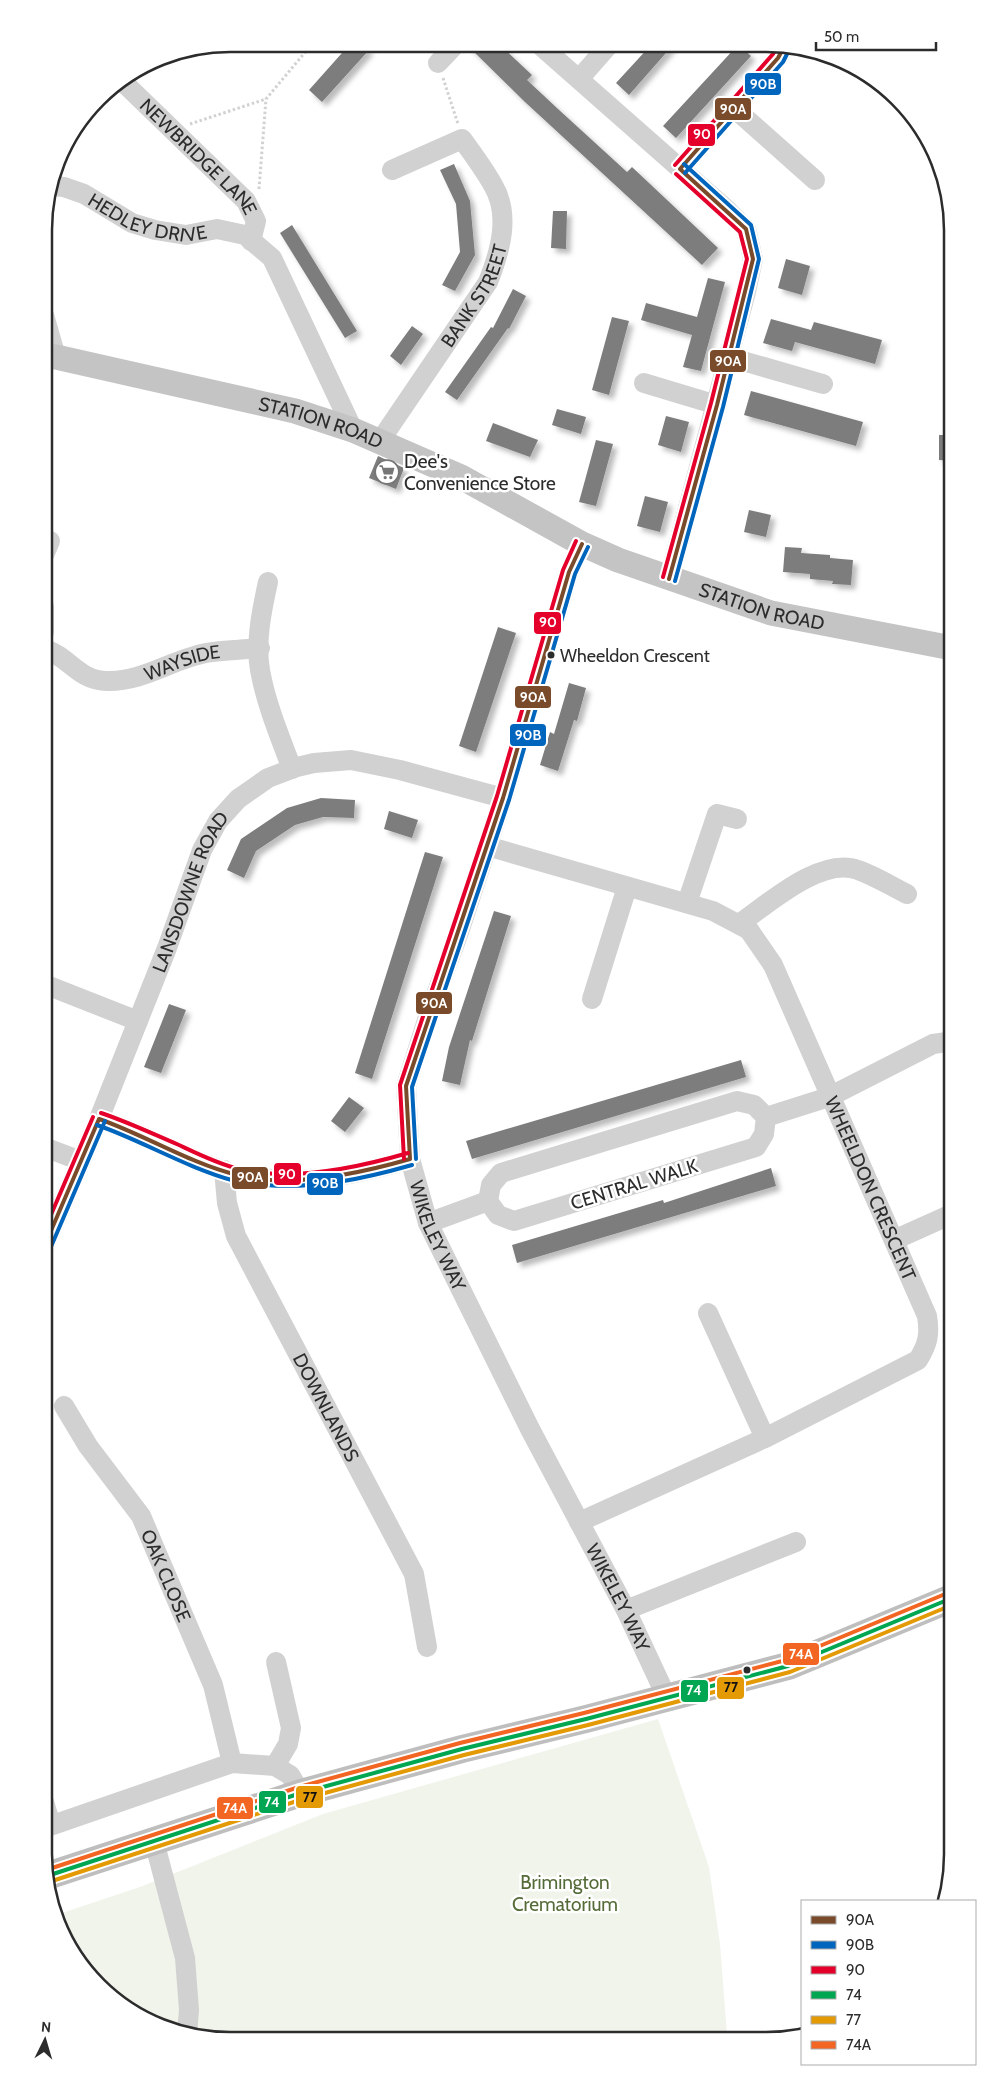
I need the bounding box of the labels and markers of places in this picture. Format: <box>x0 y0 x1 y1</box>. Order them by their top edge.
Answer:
place label: Dee's Convenience Store <box>404 450 556 495</box>
supermarket icon: Dee's Convenience Store <box>374 459 400 485</box>
place label: Wheeldon Crescent <box>560 645 710 667</box>
marker: Wheeldon Crescent <box>546 650 556 660</box>
unlabelled marker <box>742 1665 752 1675</box>

